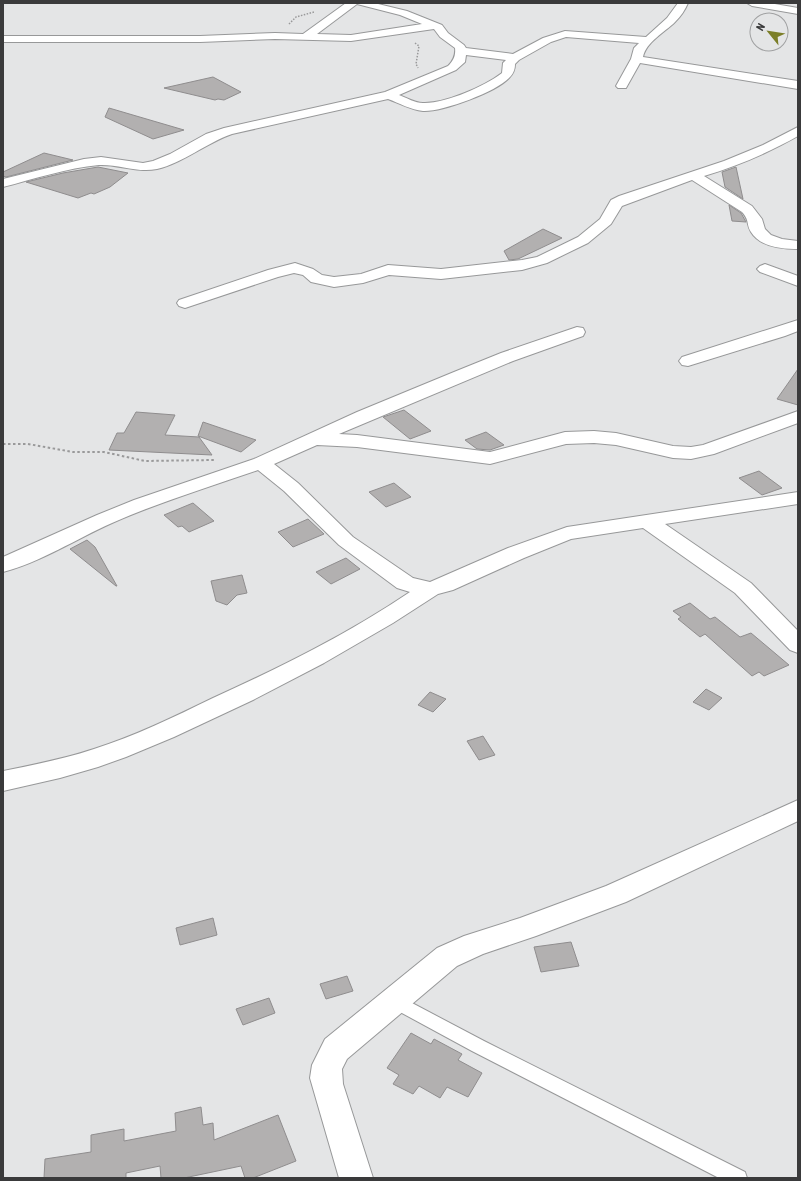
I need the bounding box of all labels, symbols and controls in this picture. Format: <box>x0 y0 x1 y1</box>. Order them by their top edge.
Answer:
north arrow <box>749 12 789 52</box>
text: N <box>754 21 767 33</box>

